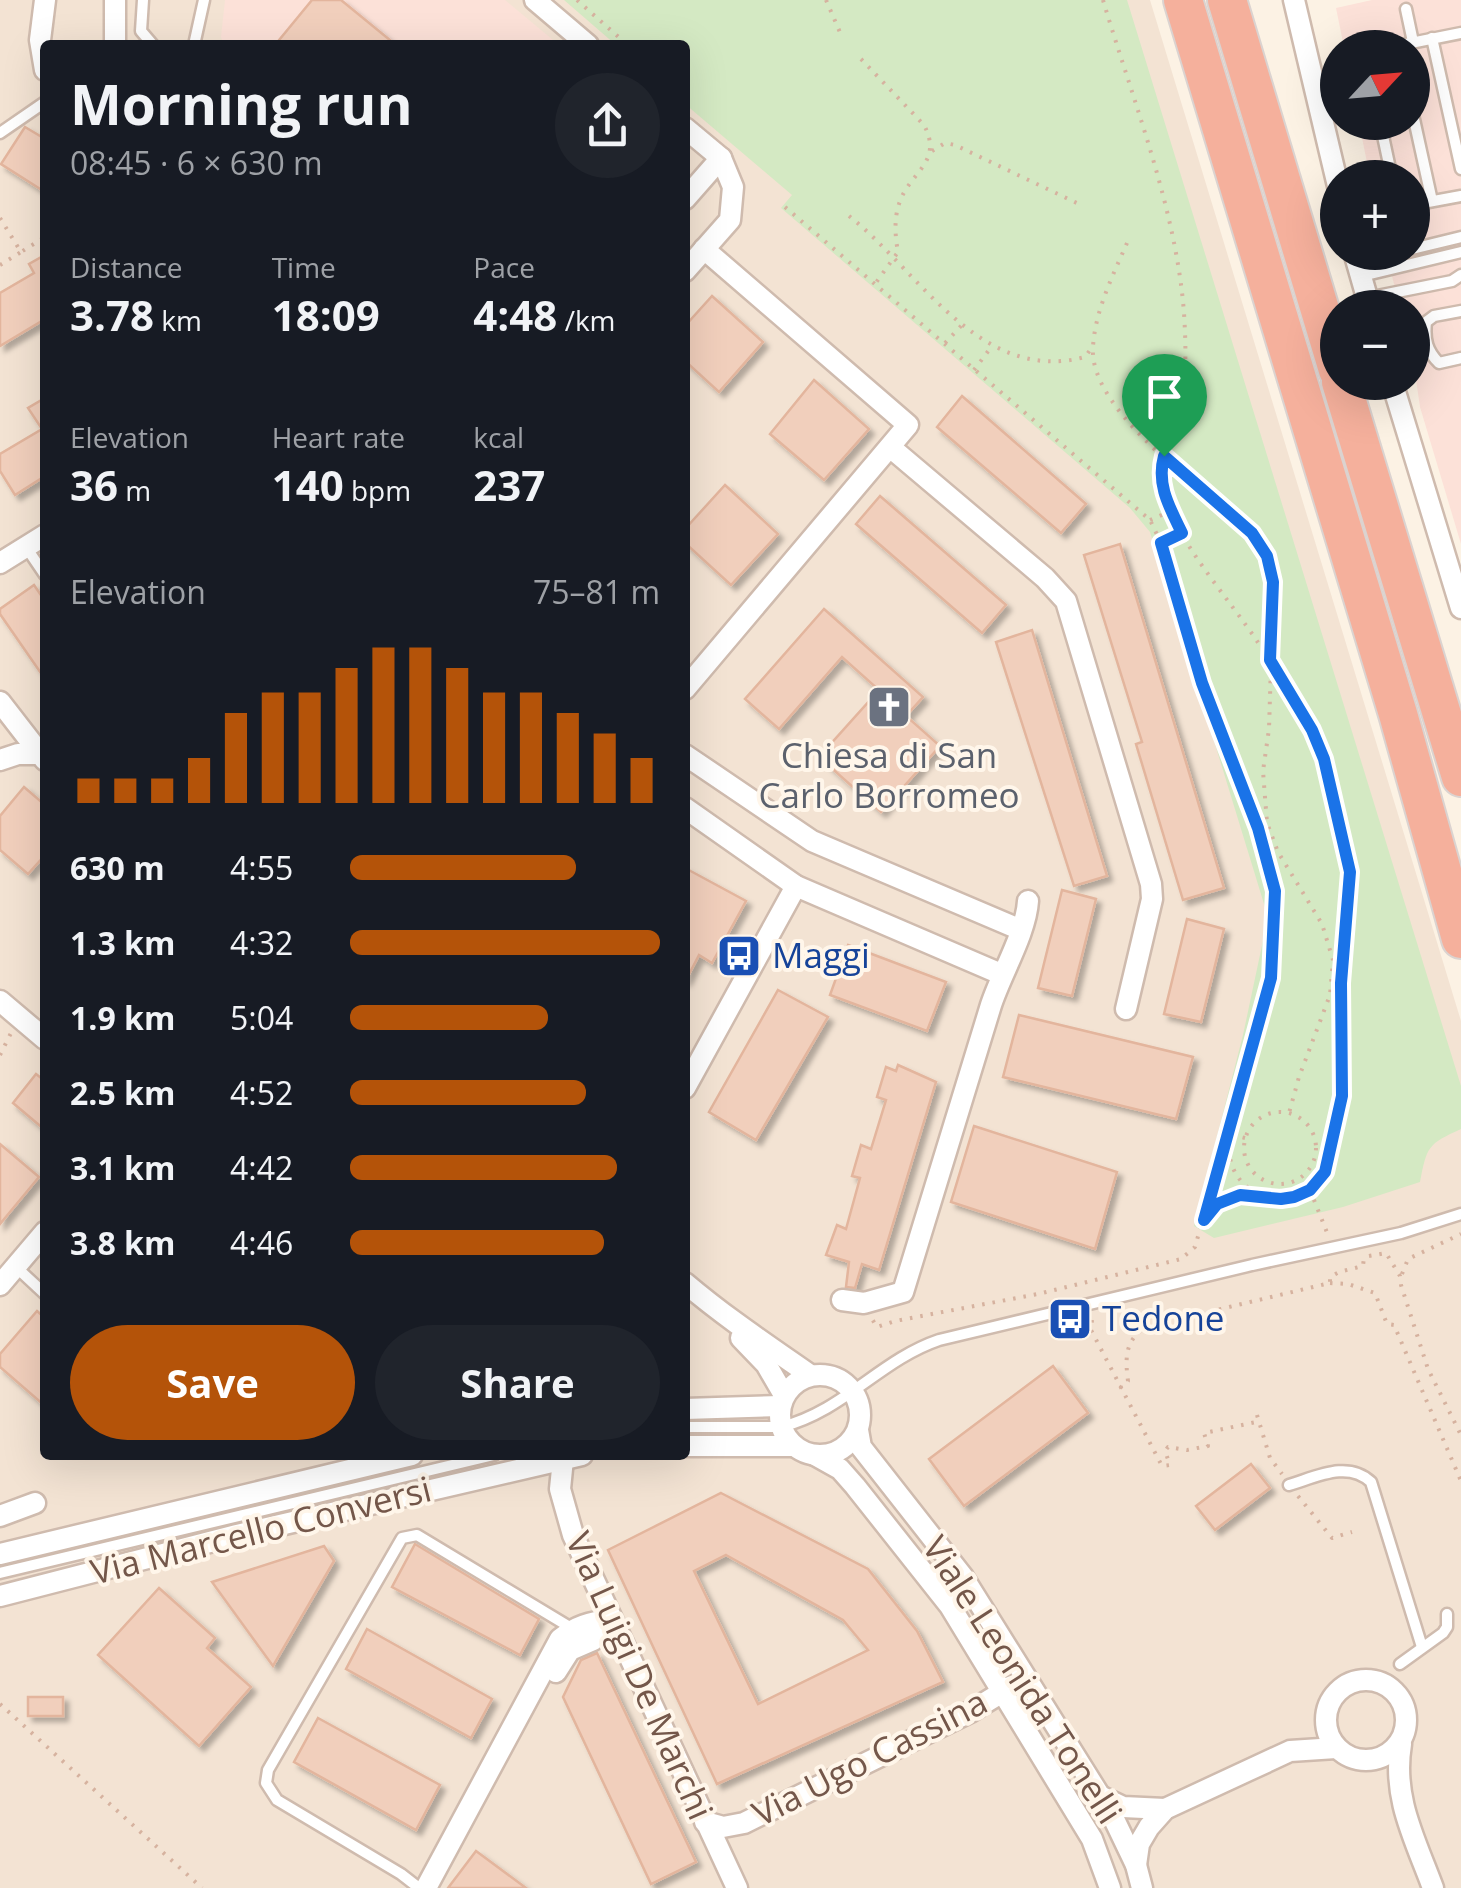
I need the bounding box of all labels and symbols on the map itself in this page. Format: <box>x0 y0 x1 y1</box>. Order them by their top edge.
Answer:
north arrow <box>1320 30 1430 140</box>
pin <box>1122 354 1207 457</box>
church icon: Chiesa di San Carlo Borromeo <box>866 684 912 730</box>
place label: Chiesa di San Carlo Borromeo <box>758 731 1020 818</box>
place label: Maggi <box>772 931 870 978</box>
bus stop icon: Maggi <box>716 933 762 979</box>
place label: Tedone <box>1102 1294 1225 1341</box>
bus stop icon: Tedone <box>1047 1296 1093 1342</box>
street label: Via Marcello Conversi <box>86 1464 436 1595</box>
street label: Via Luigi De Marchi <box>556 1524 725 1827</box>
street label: Viale Leonida Tonelli <box>913 1526 1134 1832</box>
street label: Via Ugo Cassina <box>744 1677 995 1836</box>

